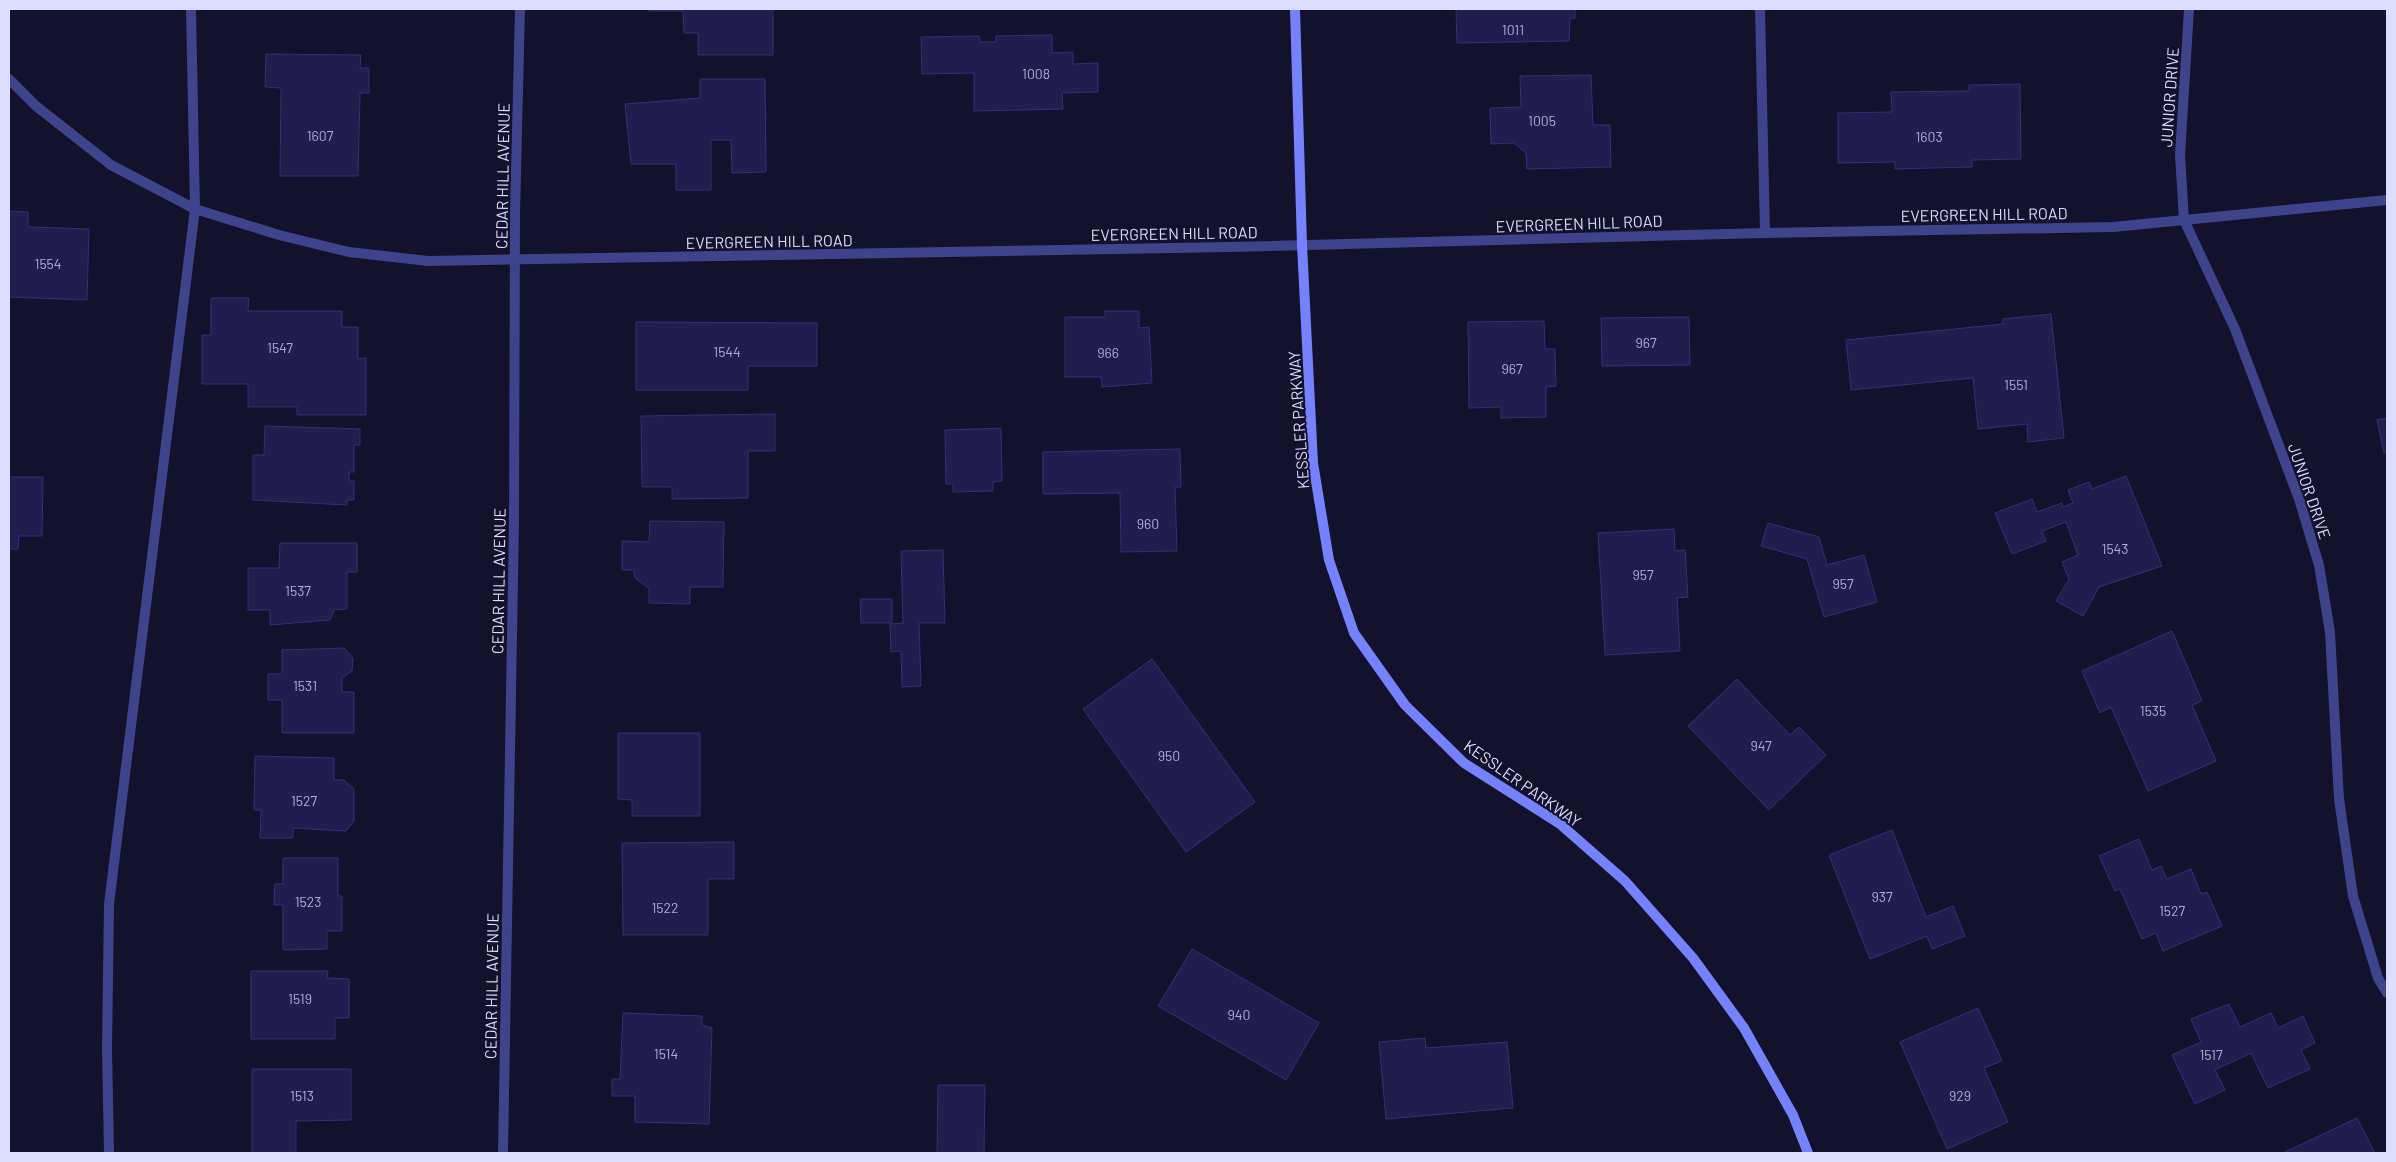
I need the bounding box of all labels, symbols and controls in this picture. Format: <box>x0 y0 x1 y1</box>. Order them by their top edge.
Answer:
house number: 1011 <box>1502 21 1524 38</box>
street label: JUNIOR DRIVE <box>2156 46 2182 148</box>
house number: 1008 <box>1022 65 1050 82</box>
street label: CEDAR HILL AVENUE <box>491 103 513 249</box>
house number: 1005 <box>1528 112 1556 129</box>
house number: 1607 <box>307 127 334 144</box>
house number: 1603 <box>1915 128 1943 145</box>
street label: EVERGREEN HILL ROAD <box>1900 203 2068 225</box>
street label: EVERGREEN HILL ROAD <box>1495 211 1663 235</box>
street label: EVERGREEN HILL ROAD <box>1090 222 1258 244</box>
street label: EVERGREEN HILL ROAD <box>685 230 853 252</box>
house number: 1554 <box>34 255 62 272</box>
house number: 967 <box>1635 334 1657 351</box>
house number: 1547 <box>267 339 293 356</box>
house number: 1544 <box>713 343 741 360</box>
house number: 966 <box>1097 344 1119 361</box>
street label: KESSLER PARKWAY <box>1284 350 1312 490</box>
house number: 967 <box>1501 360 1523 377</box>
house number: 1551 <box>2004 376 2028 393</box>
street label: JUNIOR DRIVE <box>2285 441 2335 541</box>
street label: CEDAR HILL AVENUE <box>487 508 509 654</box>
house number: 960 <box>1137 515 1159 532</box>
house number: 1543 <box>2101 540 2129 557</box>
house number: 957 <box>1632 566 1654 583</box>
house number: 957 <box>1832 575 1854 592</box>
house number: 1537 <box>285 582 311 599</box>
house number: 1531 <box>293 677 317 694</box>
house number: 1535 <box>2140 702 2166 719</box>
street label: KESSLER PARKWAY <box>1461 736 1585 830</box>
house number: 947 <box>1750 737 1772 754</box>
house number: 950 <box>1158 747 1180 764</box>
house number: 1527 <box>291 792 317 809</box>
house number: 937 <box>1871 888 1893 905</box>
house number: 1523 <box>295 893 321 910</box>
house number: 1522 <box>651 899 679 916</box>
house number: 1527 <box>2159 902 2185 919</box>
street label: CEDAR HILL AVENUE <box>480 913 502 1059</box>
house number: 1519 <box>288 990 312 1007</box>
house number: 940 <box>1228 1006 1250 1023</box>
house number: 1514 <box>654 1045 678 1062</box>
house number: 1517 <box>2199 1046 2223 1063</box>
house number: 1513 <box>290 1087 314 1104</box>
house number: 929 <box>1949 1087 1971 1104</box>

